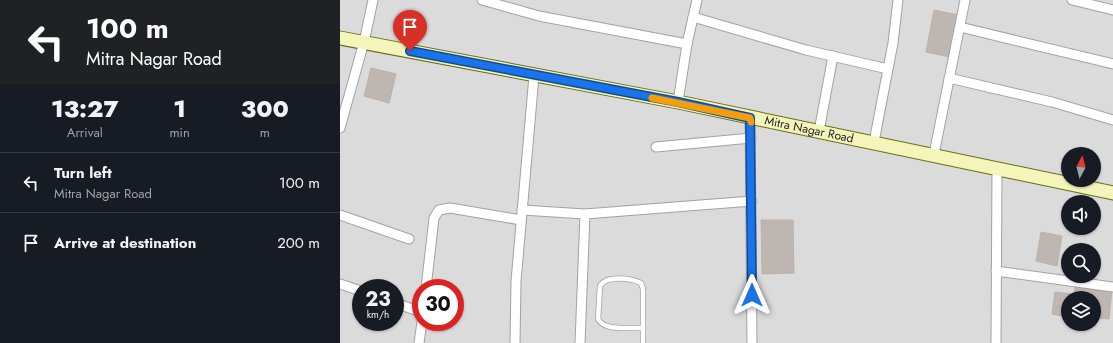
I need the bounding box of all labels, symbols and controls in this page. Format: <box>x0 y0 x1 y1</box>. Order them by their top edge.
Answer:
text: 100 m <box>86 8 169 49</box>
pin <box>393 10 427 51</box>
icon: left <box>20 16 72 68</box>
icon: arrive <box>399 16 421 38</box>
text: Mitra Nagar Road <box>86 46 222 72</box>
text: 13:27 <box>51 91 118 126</box>
text: 1 <box>173 91 186 126</box>
text: 300 <box>241 91 289 126</box>
street label: Mitra Nagar Road <box>763 111 855 148</box>
text: Arrival <box>67 123 103 142</box>
text: min <box>169 123 190 142</box>
text: m <box>260 123 270 142</box>
north arrow <box>1061 147 1101 187</box>
map controls <box>1061 147 1101 331</box>
text: Turn left <box>54 162 112 184</box>
icon: left <box>20 172 42 194</box>
text: 100 m <box>279 172 320 194</box>
text: Mitra Nagar Road <box>54 184 152 203</box>
button: sound <box>1061 195 1101 235</box>
icon: arrive <box>20 232 42 254</box>
text: Arrive at destination <box>54 232 196 254</box>
text: 200 m <box>277 232 320 254</box>
button: search <box>1061 243 1101 283</box>
position arrow <box>731 274 773 316</box>
speed limit sign: 30 <box>412 279 464 331</box>
text: 23 <box>365 285 391 314</box>
button: layers <box>1061 291 1101 331</box>
text: km/h <box>367 307 389 322</box>

